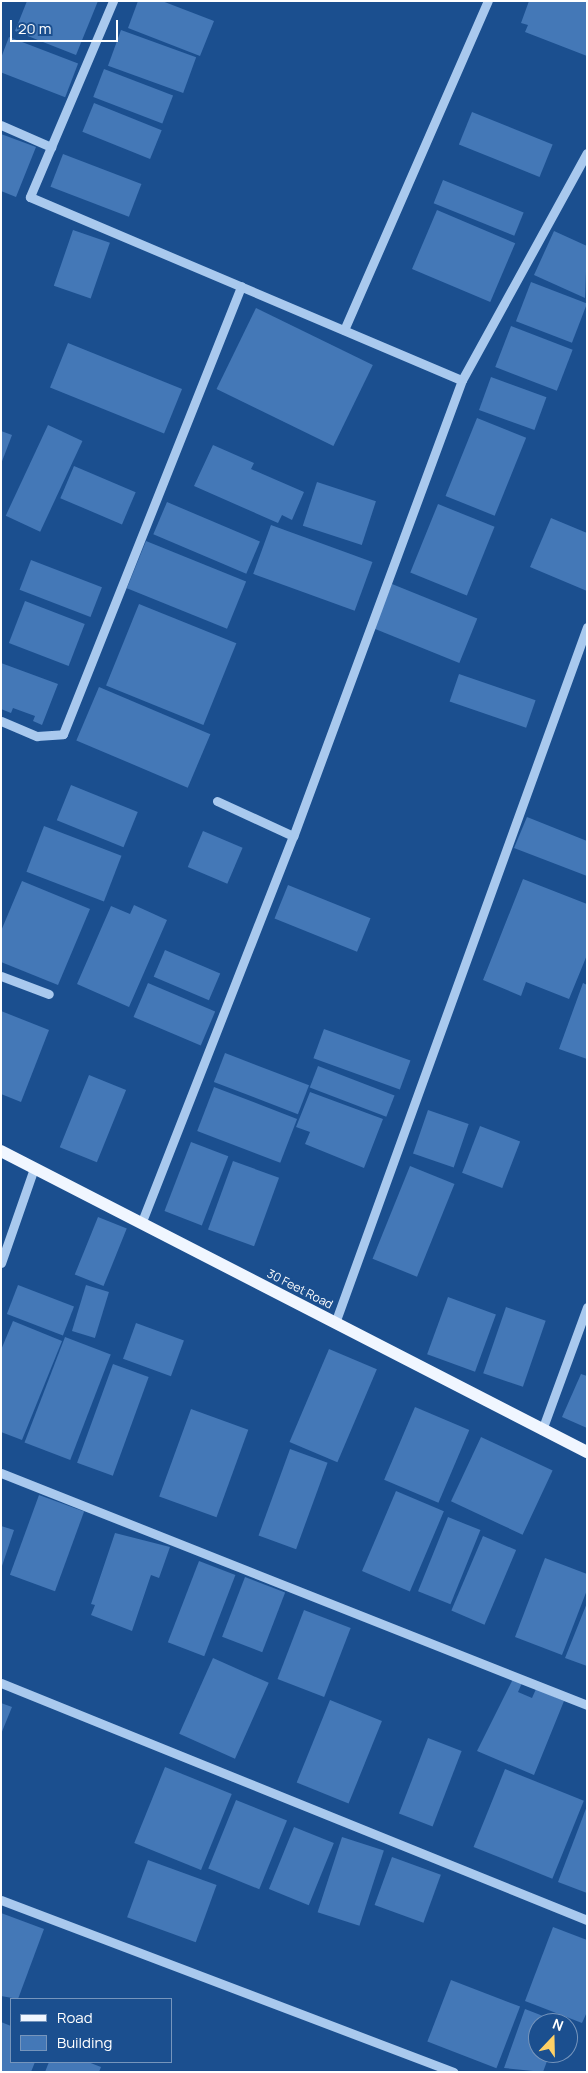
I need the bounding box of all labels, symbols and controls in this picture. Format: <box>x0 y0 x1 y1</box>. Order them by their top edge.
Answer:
scale bar <box>12 10 120 42</box>
text: 20 m <box>18 18 51 39</box>
street label: 30 Feet Road <box>265 1266 335 1312</box>
legend <box>10 1998 172 2063</box>
text: Road <box>57 2007 93 2028</box>
north arrow <box>528 2013 578 2063</box>
text: N <box>550 2014 566 2035</box>
text: Building <box>57 2032 112 2053</box>

